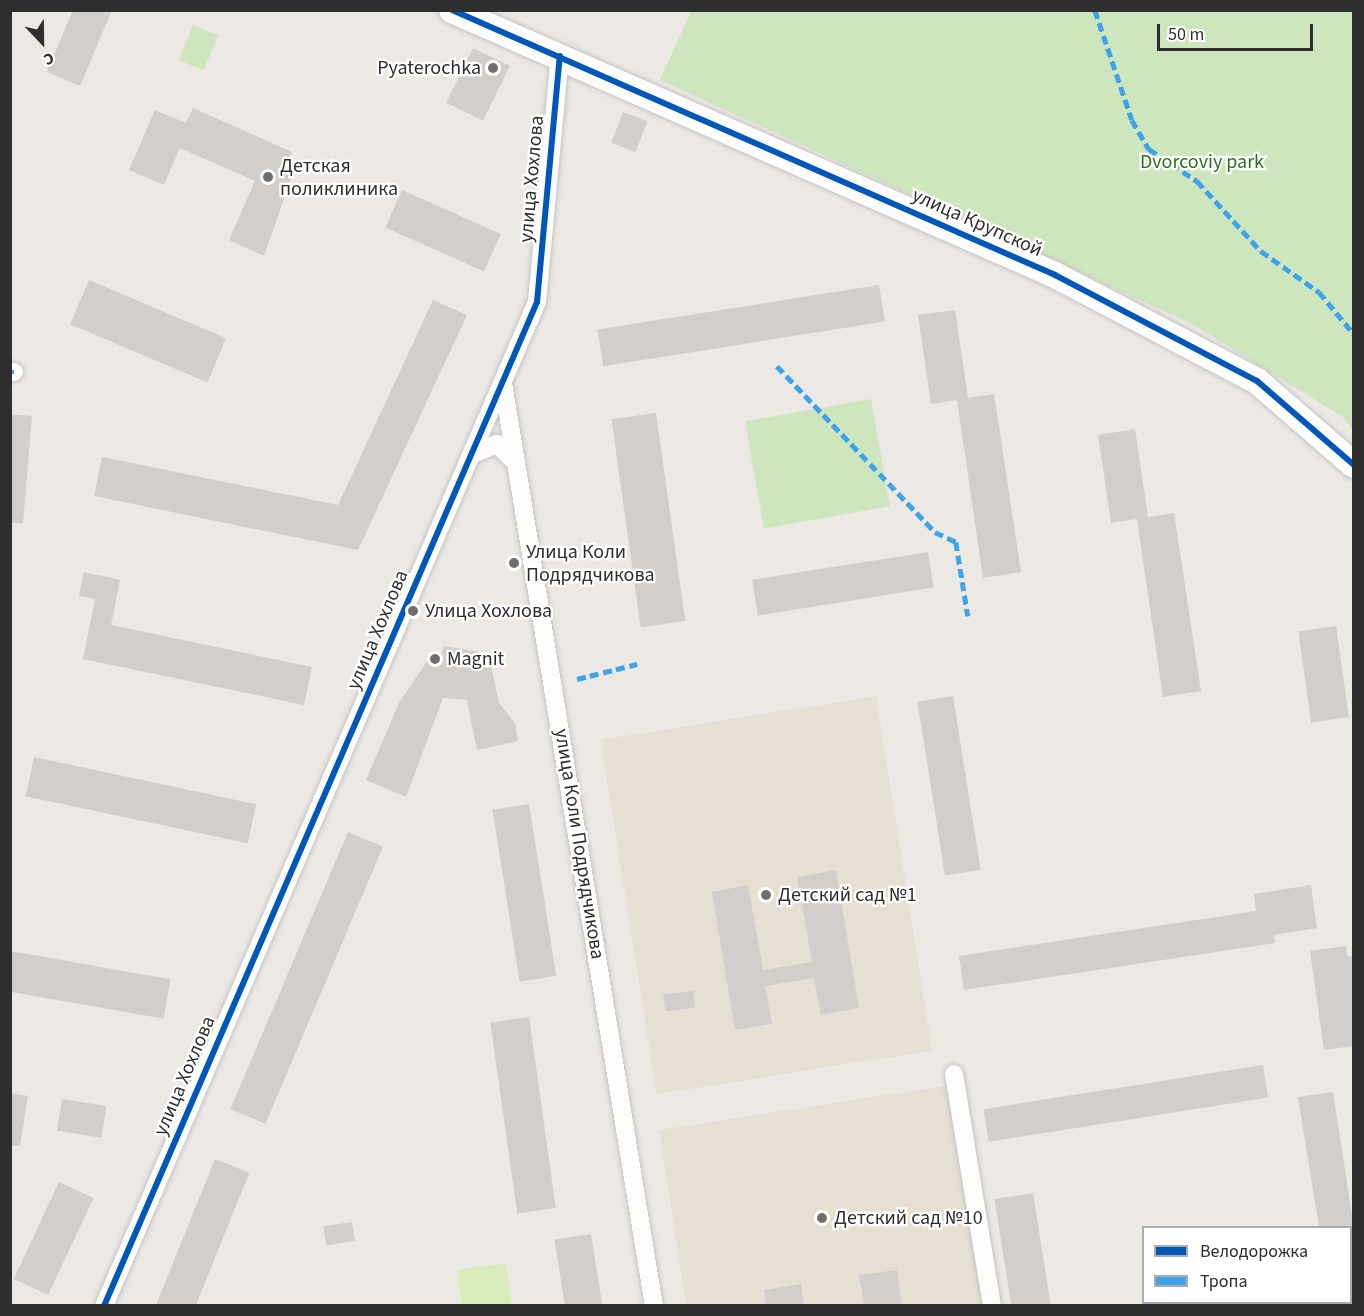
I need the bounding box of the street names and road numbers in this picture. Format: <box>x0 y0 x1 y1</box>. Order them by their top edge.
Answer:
street label: улица Хохлова <box>514 114 550 244</box>
street label: улица Крупской <box>908 184 1046 262</box>
street label: улица Хохлова <box>342 567 414 693</box>
street label: улица Коли Подрядчикова <box>549 727 609 961</box>
street label: улица Хохлова <box>149 1013 221 1139</box>

